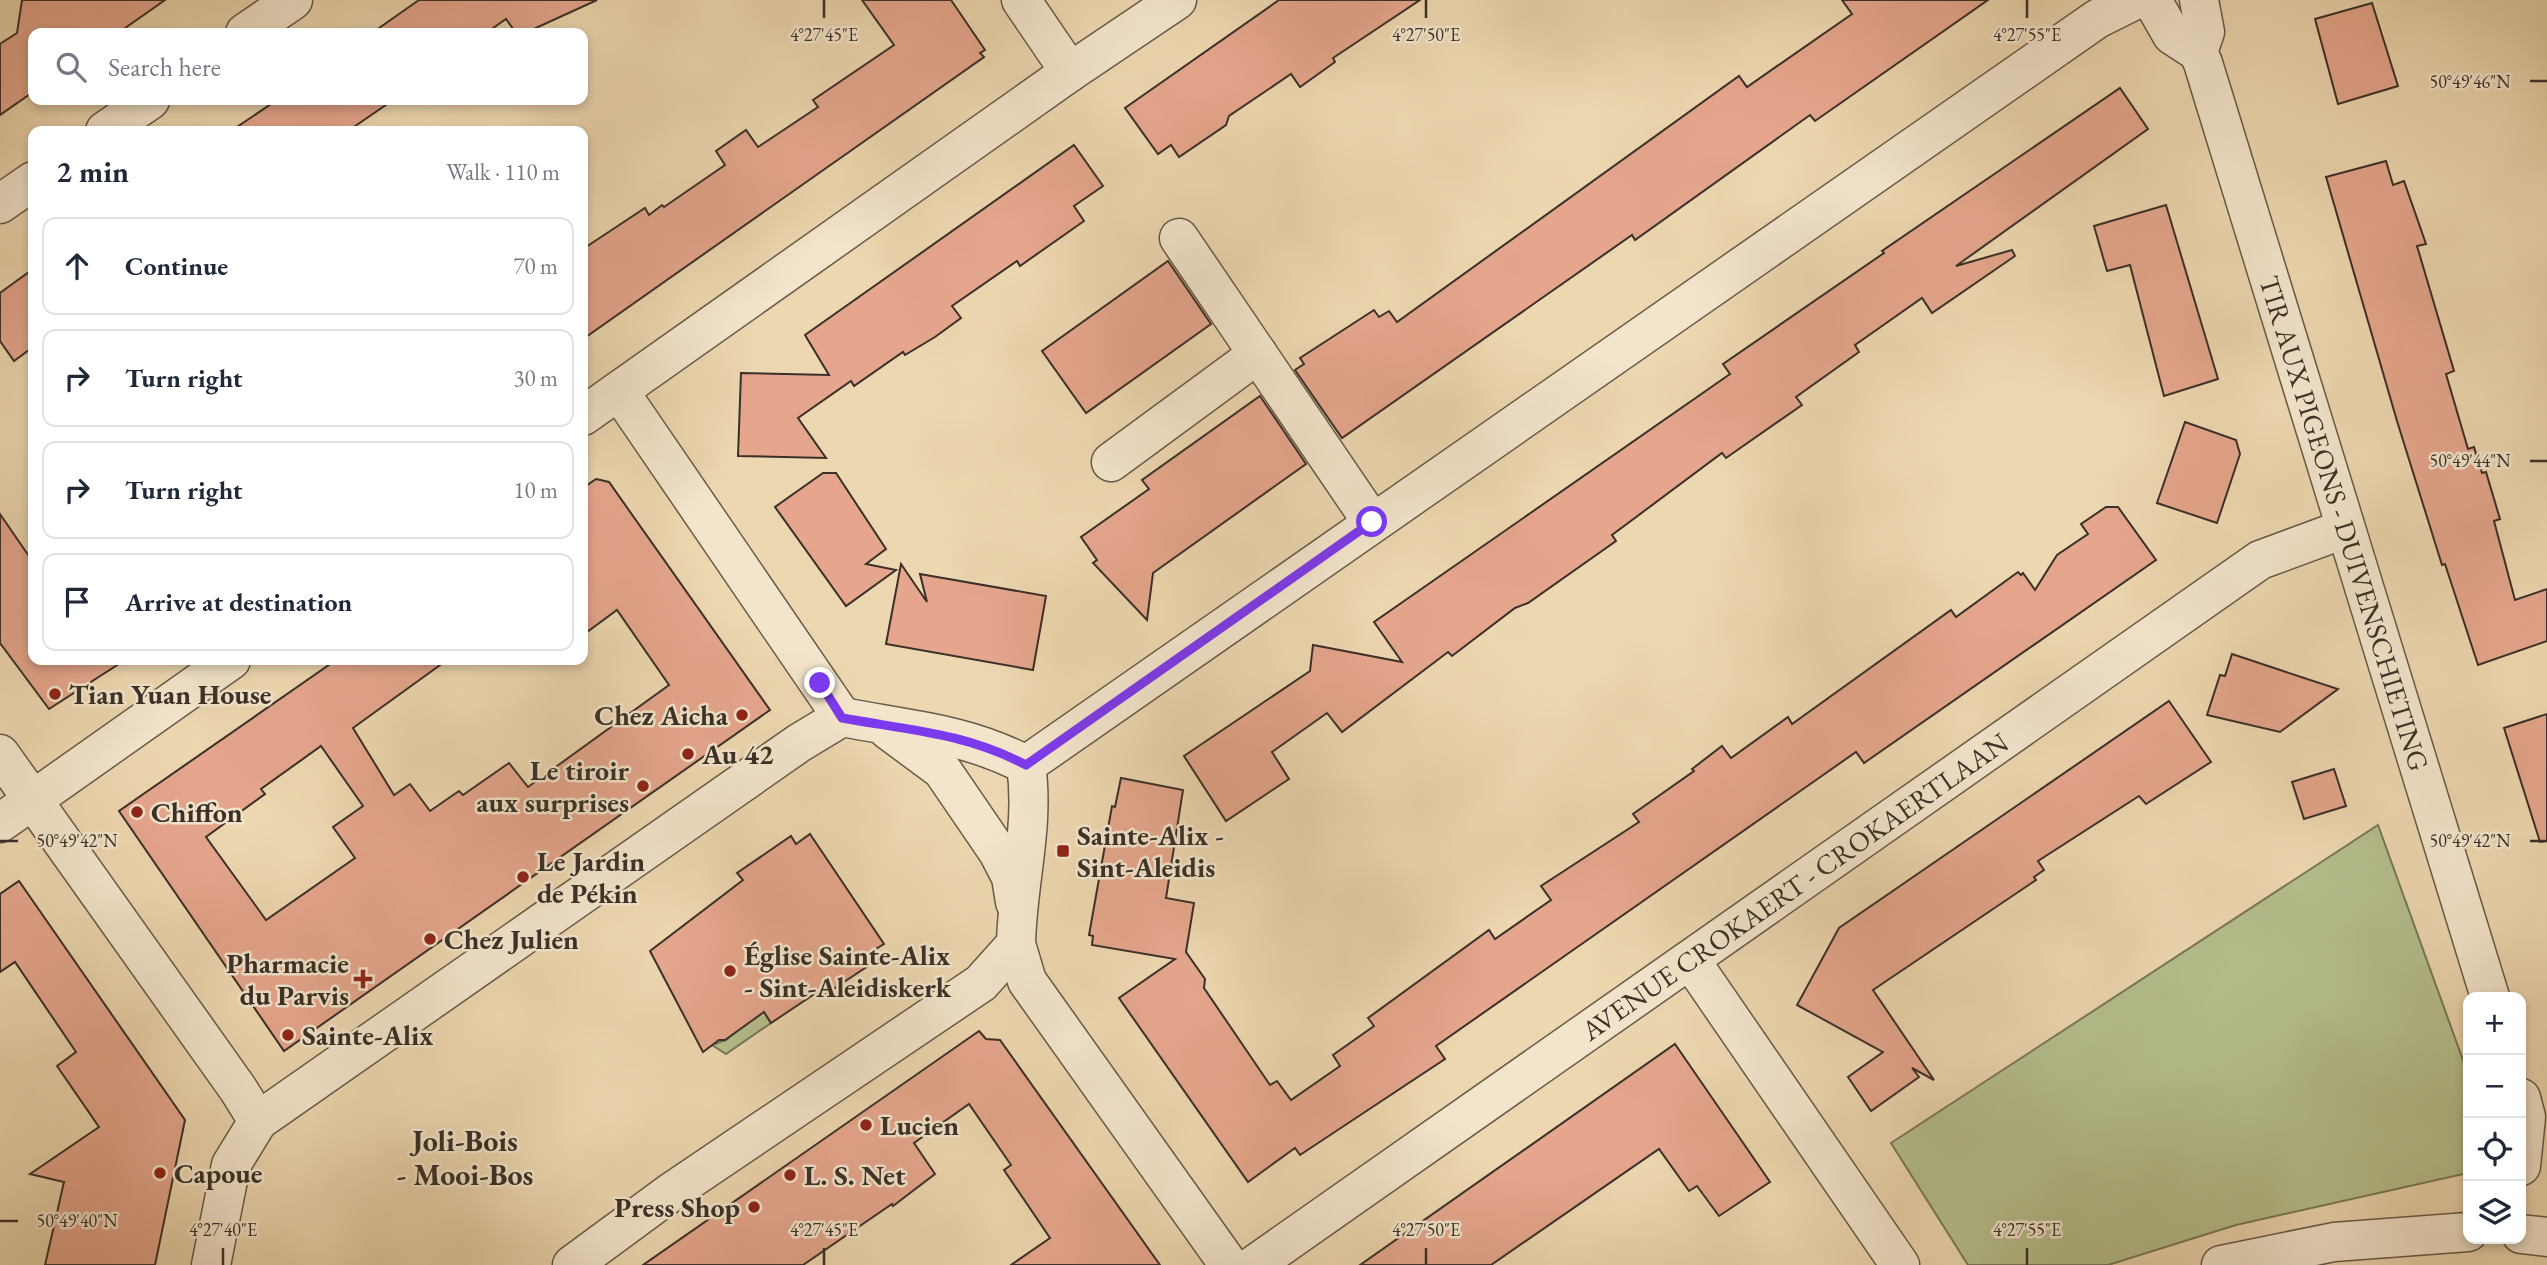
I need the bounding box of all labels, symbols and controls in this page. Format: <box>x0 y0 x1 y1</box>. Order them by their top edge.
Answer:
text: 4°27'45"E <box>790 23 858 46</box>
text: 4°27'50"E <box>1392 23 1460 46</box>
text: 4°27'55"E <box>1993 23 2061 46</box>
search box <box>28 28 588 105</box>
icon: search <box>52 48 90 86</box>
text: Search here <box>108 50 221 84</box>
text: 50°49'46"N <box>2430 70 2511 93</box>
text: 2 min <box>56 152 129 191</box>
text: Walk · 110 m <box>446 157 560 187</box>
icon: ahead <box>58 247 96 285</box>
text: Continue <box>125 249 228 283</box>
text: 70 m <box>513 251 558 281</box>
street label: TIR AUX PIGEONS - DUIVENSCHIETING <box>2251 271 2437 775</box>
icon: right <box>58 359 96 397</box>
text: Turn right <box>125 361 243 395</box>
text: 30 m <box>513 363 558 393</box>
text: 50°49'44"N <box>2430 449 2511 472</box>
icon: right <box>58 471 96 509</box>
text: Turn right <box>125 473 243 507</box>
text: 10 m <box>513 475 558 505</box>
route start <box>1356 506 1387 537</box>
icon: arrive <box>58 583 96 621</box>
text: Arrive at destination <box>125 585 352 619</box>
route end <box>804 667 835 698</box>
place label: Tian Yuan House <box>69 676 271 712</box>
marker: Tian Yuan House <box>47 686 63 702</box>
place label: Chez Aicha <box>594 697 729 733</box>
marker: Chez Aicha <box>734 707 750 723</box>
street label: AVENUE CROKAERT - CROKAERTLAAN <box>1573 724 2015 1049</box>
place label: Au 42 <box>701 736 774 772</box>
marker: Au 42 <box>680 746 696 762</box>
place label: Le tiroir aux surprises <box>476 752 629 820</box>
marker: Le tiroir aux surprises <box>635 778 651 794</box>
place label: Chiffon <box>151 794 243 830</box>
marker: Chiffon <box>129 804 145 820</box>
place label: Sainte-Alix - Sint-Aleidis <box>1077 817 1224 885</box>
text: 50°49'42"N <box>37 829 118 852</box>
text: 50°49'42"N <box>2430 829 2511 852</box>
place label: Le Jardin de Pékin <box>537 843 645 911</box>
marker: Sainte-Alix - Sint-Aleidis <box>1055 843 1071 859</box>
marker: Le Jardin de Pékin <box>515 869 531 885</box>
place label: Chez Julien <box>444 921 579 957</box>
marker: Chez Julien <box>422 931 438 947</box>
place label: Église Sainte-Alix - Sint-Aleidiskerk <box>744 937 952 1005</box>
place label: Pharmacie du Parvis <box>226 945 349 1013</box>
marker: Église Sainte-Alix - Sint-Aleidiskerk <box>722 963 738 979</box>
marker: Pharmacie du Parvis <box>355 971 371 987</box>
map controls <box>2463 992 2526 1244</box>
button: + <box>2463 992 2526 1055</box>
place label: Sainte-Alix <box>302 1017 433 1053</box>
marker: Sainte-Alix <box>280 1027 296 1043</box>
button: − <box>2463 1055 2526 1118</box>
place label: Lucien <box>880 1107 959 1143</box>
marker: Lucien <box>858 1117 874 1133</box>
button: locate <box>2463 1118 2526 1181</box>
district label: Joli-Bois - Mooi-Bos <box>397 1121 533 1194</box>
place label: Capoue <box>174 1155 262 1191</box>
place label: L. S. Net <box>804 1157 906 1193</box>
marker: Capoue <box>152 1165 168 1181</box>
marker: L. S. Net <box>782 1167 798 1183</box>
button: layers <box>2463 1181 2526 1244</box>
place label: Press Shop <box>614 1189 740 1225</box>
marker: Press Shop <box>746 1199 762 1215</box>
text: 50°49'40"N <box>37 1209 118 1232</box>
text: 4°27'40"E <box>189 1218 257 1241</box>
text: 4°27'45"E <box>790 1218 858 1241</box>
text: 4°27'50"E <box>1392 1218 1460 1241</box>
text: 4°27'55"E <box>1993 1218 2061 1241</box>

